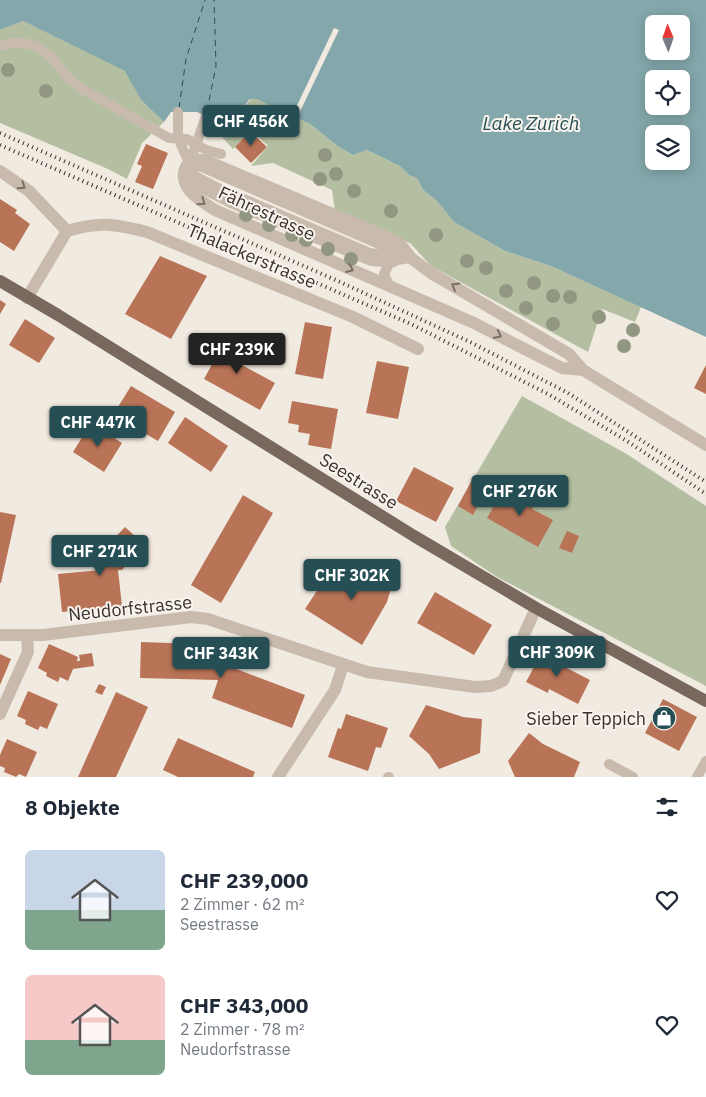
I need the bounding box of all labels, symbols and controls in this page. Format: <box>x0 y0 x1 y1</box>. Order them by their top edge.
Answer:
north arrow <box>645 15 690 60</box>
map controls <box>645 15 690 170</box>
button: locate <box>645 70 690 115</box>
pin: CHF 456K <box>199 104 303 147</box>
text: CHF 456K <box>213 111 289 131</box>
water label: Lake Zurich <box>483 111 579 135</box>
button: layers <box>645 125 690 170</box>
one-way arrow <box>16 180 26 189</box>
street label: Fährestrasse <box>215 181 319 245</box>
one-way arrow <box>196 196 206 205</box>
street label: Thalackerstrasse <box>184 218 320 294</box>
one-way arrow <box>345 262 354 273</box>
one-way arrow <box>451 283 460 293</box>
one-way arrow <box>493 329 502 339</box>
pin: CHF 239K <box>185 332 289 375</box>
text: CHF 239K <box>199 339 275 359</box>
pin: CHF 447K <box>46 406 150 448</box>
text: CHF 447K <box>60 412 136 432</box>
street label: Seestrasse <box>315 448 403 514</box>
pin: CHF 276K <box>468 474 572 517</box>
text: CHF 276K <box>482 481 558 501</box>
pin: CHF 271K <box>48 534 152 577</box>
text: CHF 271K <box>62 541 138 561</box>
pin: CHF 302K <box>300 558 404 601</box>
text: CHF 302K <box>314 565 390 585</box>
street label: Neudorfstrasse <box>67 590 193 626</box>
pin: CHF 343K <box>169 636 273 679</box>
pin: CHF 309K <box>505 636 609 678</box>
text: CHF 309K <box>519 642 595 662</box>
text: CHF 343K <box>183 643 259 663</box>
shop icon: Sieber Teppich <box>651 705 677 731</box>
place label: Sieber Teppich <box>526 707 646 730</box>
text: 8 Objekte <box>25 793 120 821</box>
icon: filters <box>653 793 681 821</box>
text: CHF 239,000 <box>180 866 308 894</box>
icon: home <box>65 870 125 930</box>
icon: heart <box>653 886 681 914</box>
text: 2 Zimmer · 62 m² <box>180 894 305 914</box>
text: Seestrasse <box>180 914 259 934</box>
text: CHF 343,000 <box>180 991 308 1019</box>
icon: home <box>65 995 125 1055</box>
icon: heart <box>653 1011 681 1039</box>
text: 2 Zimmer · 78 m² <box>180 1019 305 1039</box>
text: Neudorfstrasse <box>180 1039 290 1059</box>

